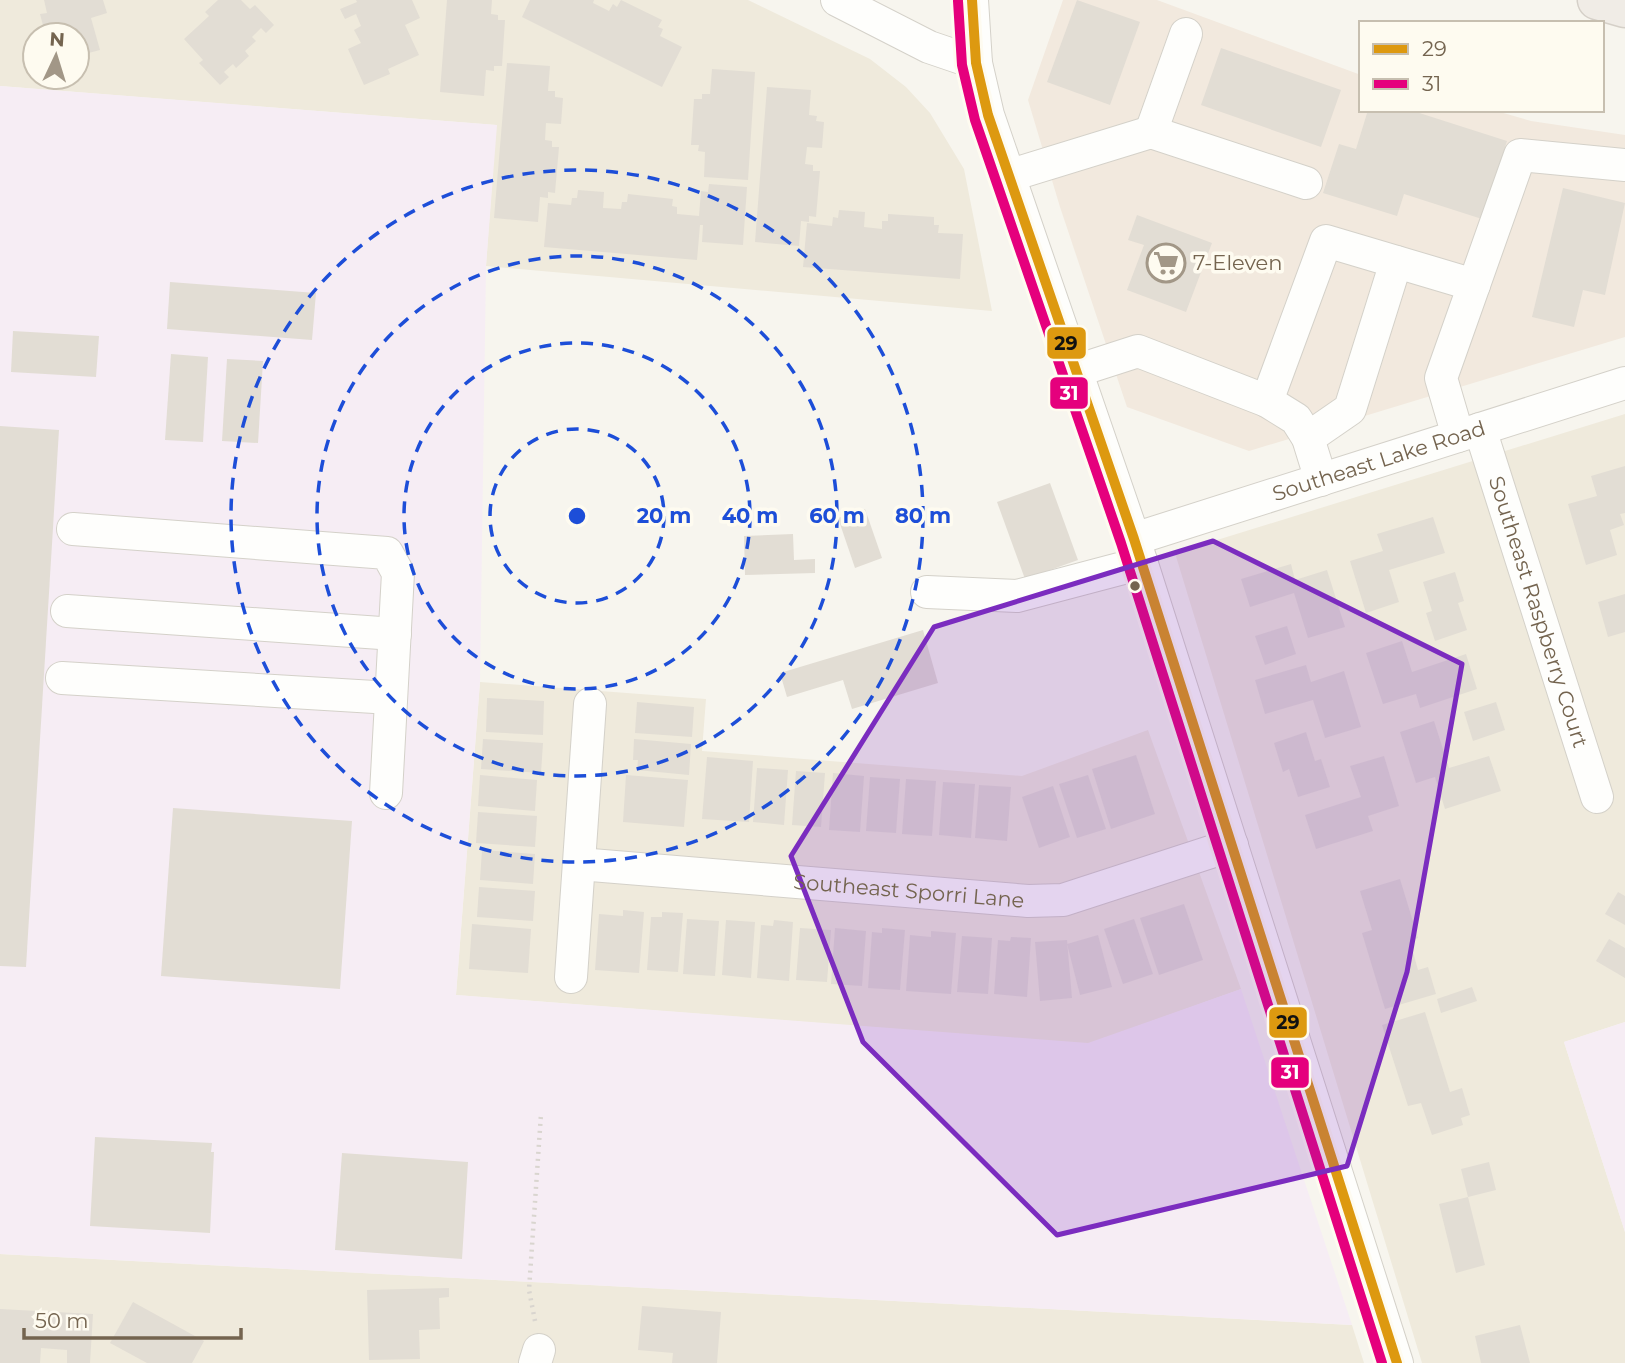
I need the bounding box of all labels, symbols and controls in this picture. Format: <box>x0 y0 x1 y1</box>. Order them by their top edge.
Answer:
north arrow <box>21 21 91 91</box>
legend <box>1359 21 1604 112</box>
text: N <box>49 28 66 52</box>
text: 29 <box>1422 36 1447 61</box>
text: 31 <box>1422 71 1441 96</box>
supermarket icon: 7-Eleven <box>1145 242 1187 284</box>
place label: 7-Eleven <box>1193 250 1282 275</box>
line badge: 29 <box>1046 326 1087 360</box>
text: 29 <box>1054 332 1078 355</box>
line badge: 31 <box>1049 376 1089 410</box>
text: 31 <box>1059 382 1078 405</box>
street label: Southeast Lake Road <box>1269 415 1488 506</box>
street label: Southeast Raspberry Court <box>1484 473 1593 751</box>
text: 20 m <box>637 503 691 528</box>
text: 40 m <box>722 503 778 528</box>
text: 60 m <box>809 503 865 528</box>
text: 80 m <box>895 503 951 528</box>
centre of rings <box>565 504 589 528</box>
unlabelled marker <box>1128 579 1142 593</box>
street label: Southeast Sporri Lane <box>792 869 1025 913</box>
line badge: 29 <box>1268 1006 1308 1039</box>
text: 29 <box>1276 1011 1300 1034</box>
line badge: 31 <box>1270 1056 1310 1089</box>
text: 31 <box>1280 1061 1299 1084</box>
scale bar <box>24 1296 242 1340</box>
text: 50 m <box>35 1308 89 1333</box>

